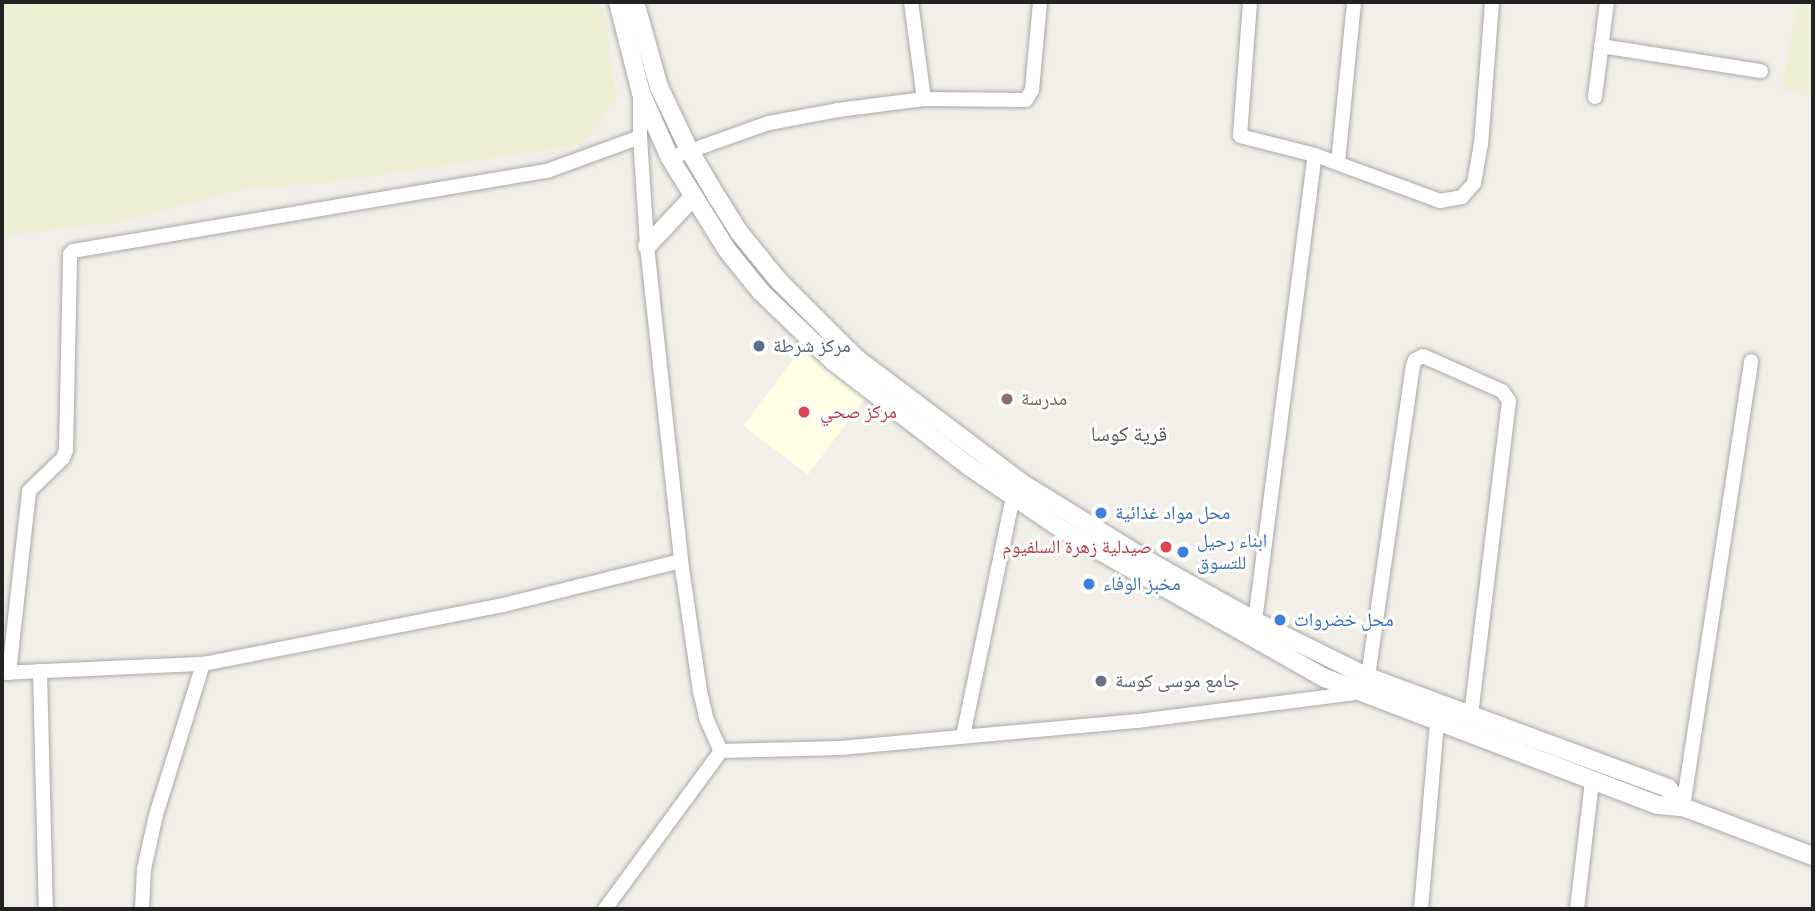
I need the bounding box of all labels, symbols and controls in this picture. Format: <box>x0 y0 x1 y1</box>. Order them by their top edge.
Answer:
place label: مركز شرطة <box>773 335 851 357</box>
marker: مركز شرطة <box>751 338 767 354</box>
place label: مدرسة <box>1021 388 1067 410</box>
marker: مدرسة <box>999 391 1015 407</box>
place label: مركز صحي <box>820 401 897 423</box>
marker: مركز صحي <box>794 402 814 422</box>
district label: قرية كوسا <box>1091 421 1167 447</box>
place label: محل مواد غذائية <box>1115 502 1230 524</box>
marker: محل مواد غذائية <box>1093 505 1109 521</box>
place label: ابناء رحيل للتسوق <box>1197 530 1267 574</box>
place label: صيدلية زهرة السلفيوم <box>1002 536 1152 558</box>
marker: صيدلية زهرة السلفيوم <box>1158 539 1174 555</box>
marker: ابناء رحيل للتسوق <box>1175 544 1191 560</box>
place label: مخبز الوفاء <box>1103 573 1181 595</box>
marker: مخبز الوفاء <box>1081 576 1097 592</box>
place label: محل خضروات <box>1294 609 1394 631</box>
marker: محل خضروات <box>1272 612 1288 628</box>
place label: جامع موسى كوسة <box>1115 670 1240 692</box>
marker: جامع موسى كوسة <box>1093 673 1109 689</box>

